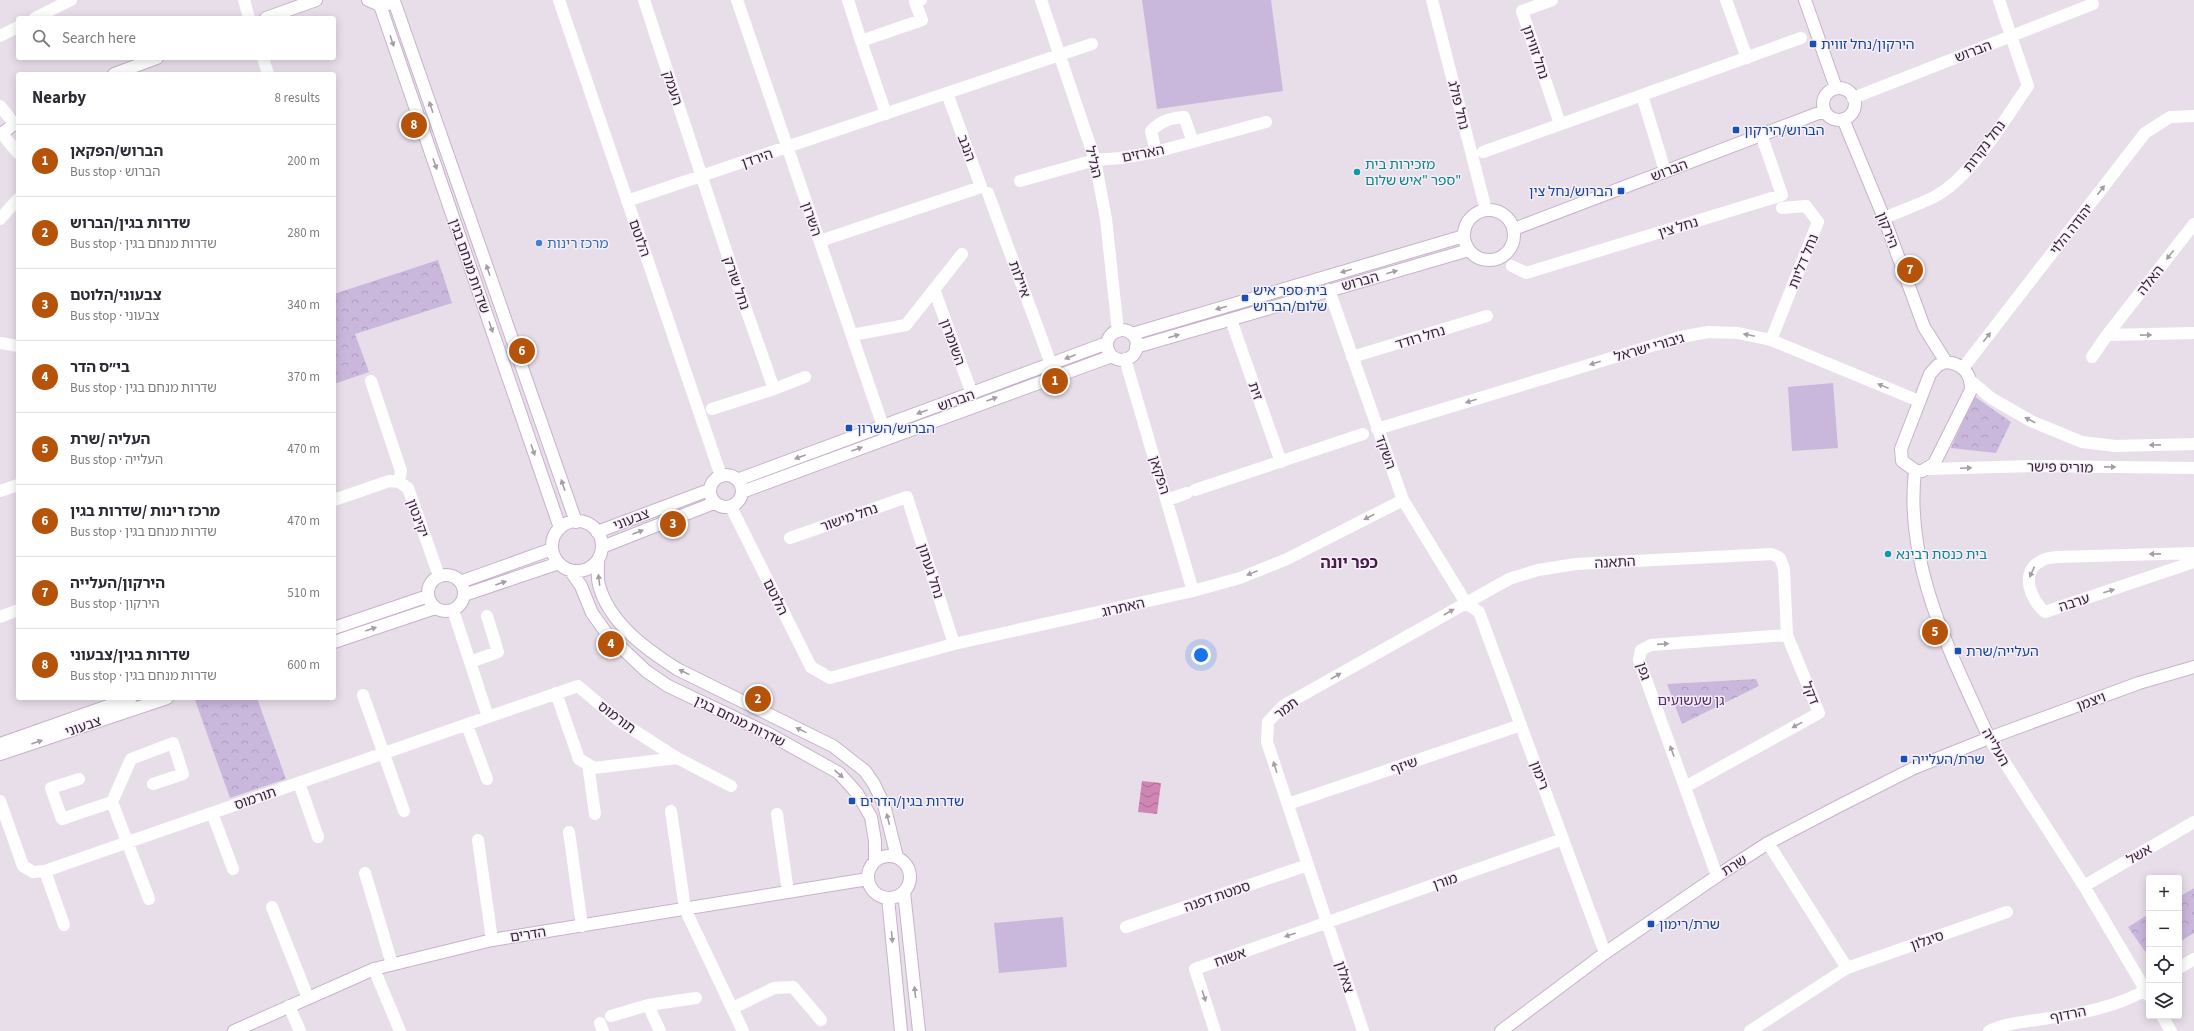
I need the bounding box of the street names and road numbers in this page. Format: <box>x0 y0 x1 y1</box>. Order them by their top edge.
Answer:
street label: נחל זוויתן <box>1517 23 1554 82</box>
street label: הברוש <box>1952 36 1995 68</box>
street label: העמק <box>657 69 687 108</box>
street label: נחל פולג <box>1442 79 1474 132</box>
street label: נחל נקרות <box>1959 117 2011 177</box>
street label: הנגב <box>952 132 980 165</box>
street label: הארזים <box>1120 140 1166 168</box>
street label: הירדן <box>739 144 776 174</box>
street label: הגליל <box>1079 144 1107 180</box>
street label: הברוש <box>1648 155 1691 187</box>
street label: השרון <box>796 200 826 239</box>
street label: יהודה הלוי <box>2045 200 2098 259</box>
street label: הירקון <box>1871 209 1903 251</box>
street label: נחל צין <box>1656 212 1701 244</box>
street label: שדרות מנחם בגין <box>443 216 495 316</box>
street label: הלוטם <box>623 217 655 260</box>
street label: נחל דליות <box>1784 231 1824 292</box>
street label: נחל שורק <box>718 254 754 313</box>
street label: איילות <box>1003 258 1035 301</box>
street label: האלה <box>2133 261 2169 300</box>
street label: הברוש <box>1339 267 1381 297</box>
street label: השומרון <box>934 316 970 369</box>
street label: נחל רודד <box>1393 321 1448 355</box>
street label: גיבורי ישראל <box>1612 328 1687 367</box>
street label: זית <box>1243 380 1268 403</box>
street label: הברוש <box>935 385 978 417</box>
street label: השקד <box>1370 432 1401 472</box>
street label: הפקאן <box>1144 454 1174 497</box>
street label: מוריס פישר <box>2027 457 2093 479</box>
street label: יקינטון <box>401 496 433 540</box>
street label: נחל מישור <box>818 499 881 537</box>
street label: צבעוני <box>610 504 653 536</box>
street label: נחל געתון <box>912 541 948 601</box>
street label: התאנה <box>1594 552 1636 574</box>
street label: הלוטם <box>758 576 793 619</box>
street label: ערבה <box>2056 589 2093 617</box>
street label: האתרוג <box>1100 593 1147 623</box>
street label: גפן <box>1631 660 1655 683</box>
street label: דקל <box>1796 679 1824 708</box>
street label: ויצמן <box>2074 687 2109 716</box>
street label: שדרות מנחם בגין <box>691 691 788 753</box>
street label: תמר <box>1270 693 1303 725</box>
street label: תורמוס <box>593 697 640 739</box>
street label: צבעוני <box>62 711 104 742</box>
street label: העלייה <box>1976 725 2014 770</box>
street label: שיזף <box>1388 752 1421 780</box>
street label: רימון <box>1525 758 1553 793</box>
street label: תורמוס <box>232 782 279 815</box>
street label: אשל <box>2123 840 2156 870</box>
street label: שרת <box>1718 850 1751 881</box>
street label: מורן <box>1430 868 1461 896</box>
street label: סמטת דפנה <box>1181 876 1253 918</box>
street label: הדרים <box>509 922 548 948</box>
street label: סיגלון <box>1908 926 1947 956</box>
street label: אשוח <box>1212 943 1249 973</box>
street label: צאלון <box>1330 959 1359 996</box>
street label: הרדוף <box>2048 1002 2088 1028</box>

